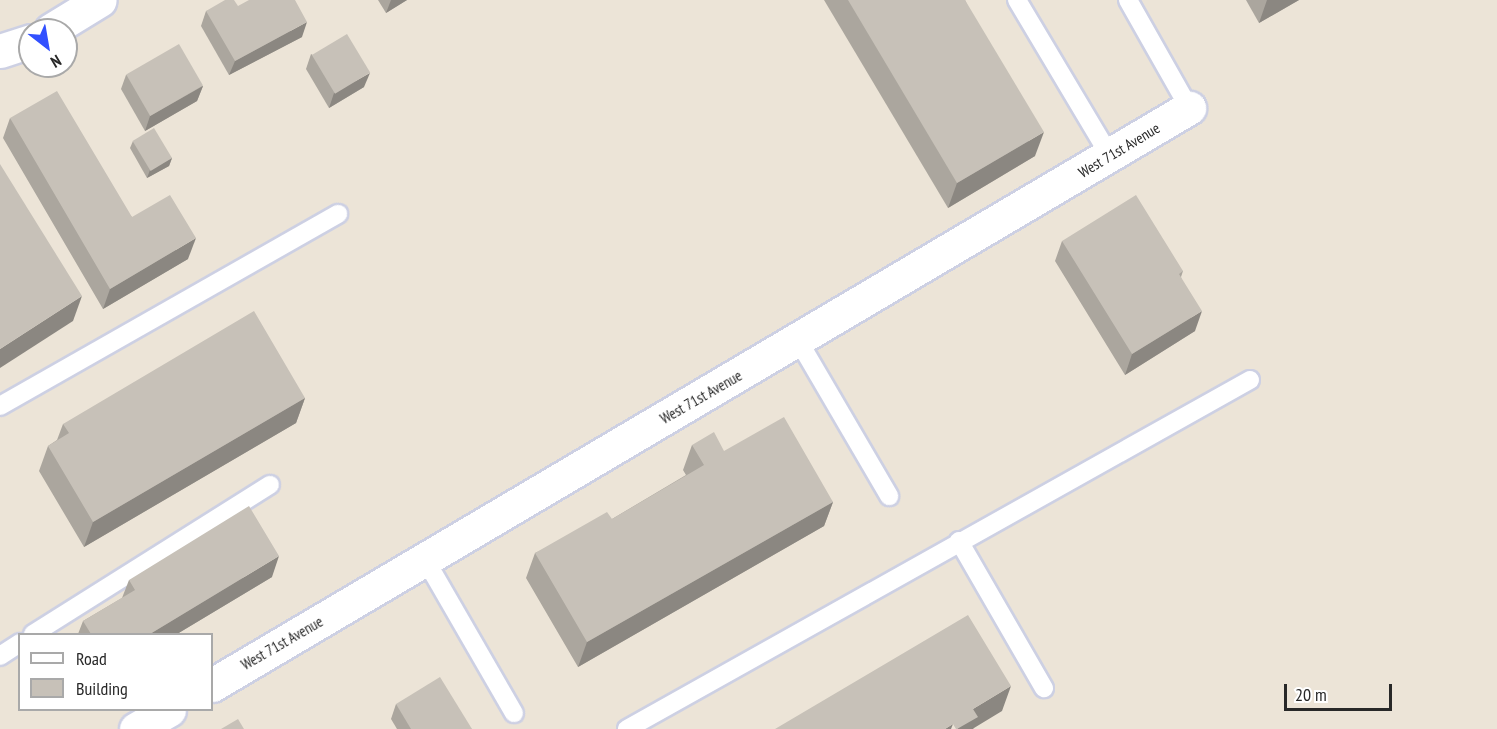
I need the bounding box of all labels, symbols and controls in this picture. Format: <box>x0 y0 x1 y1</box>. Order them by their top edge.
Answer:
north arrow <box>18 18 78 78</box>
text: N <box>47 51 65 73</box>
street label: West 71st Avenue <box>1075 119 1163 181</box>
street label: West 71st Avenue <box>657 366 745 428</box>
street label: West 71st Avenue <box>238 612 326 674</box>
legend <box>18 633 213 711</box>
text: Road <box>76 647 107 670</box>
scale bar <box>1287 672 1395 710</box>
text: Building <box>76 677 128 700</box>
text: 20 m <box>1295 683 1327 706</box>

